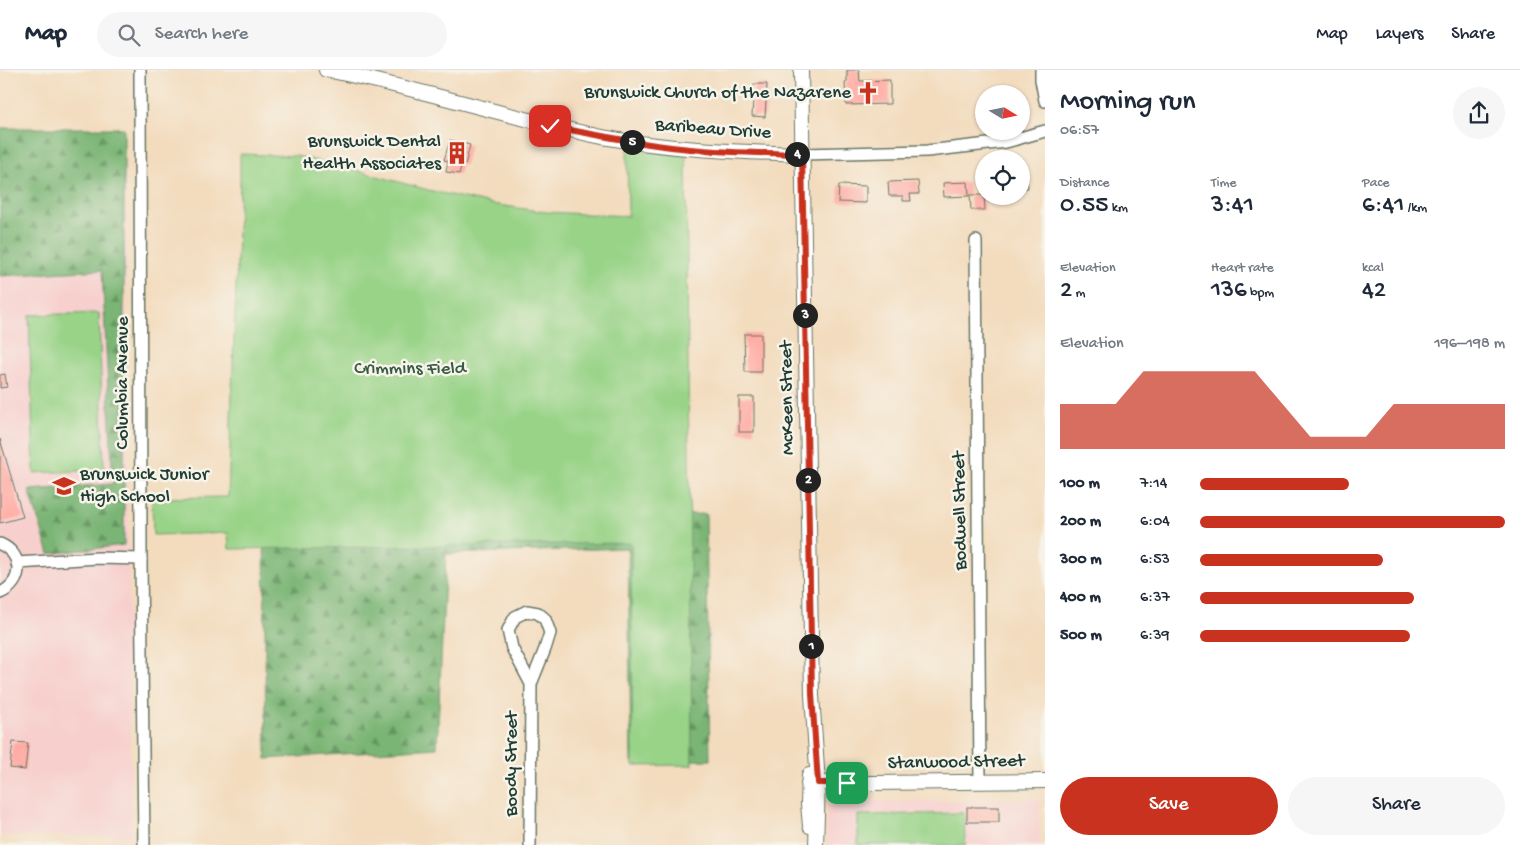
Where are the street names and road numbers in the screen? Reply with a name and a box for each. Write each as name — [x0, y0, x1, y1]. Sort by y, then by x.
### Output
street label: Baribeau Drive — [653, 114, 772, 146]
street label: Columbia Avenue — [112, 316, 135, 450]
street label: McKeen Street — [775, 339, 800, 455]
street label: Bodwell Street — [948, 449, 974, 572]
street label: Boody Street — [501, 709, 524, 818]
street label: Stanwood Street — [887, 750, 1027, 776]

